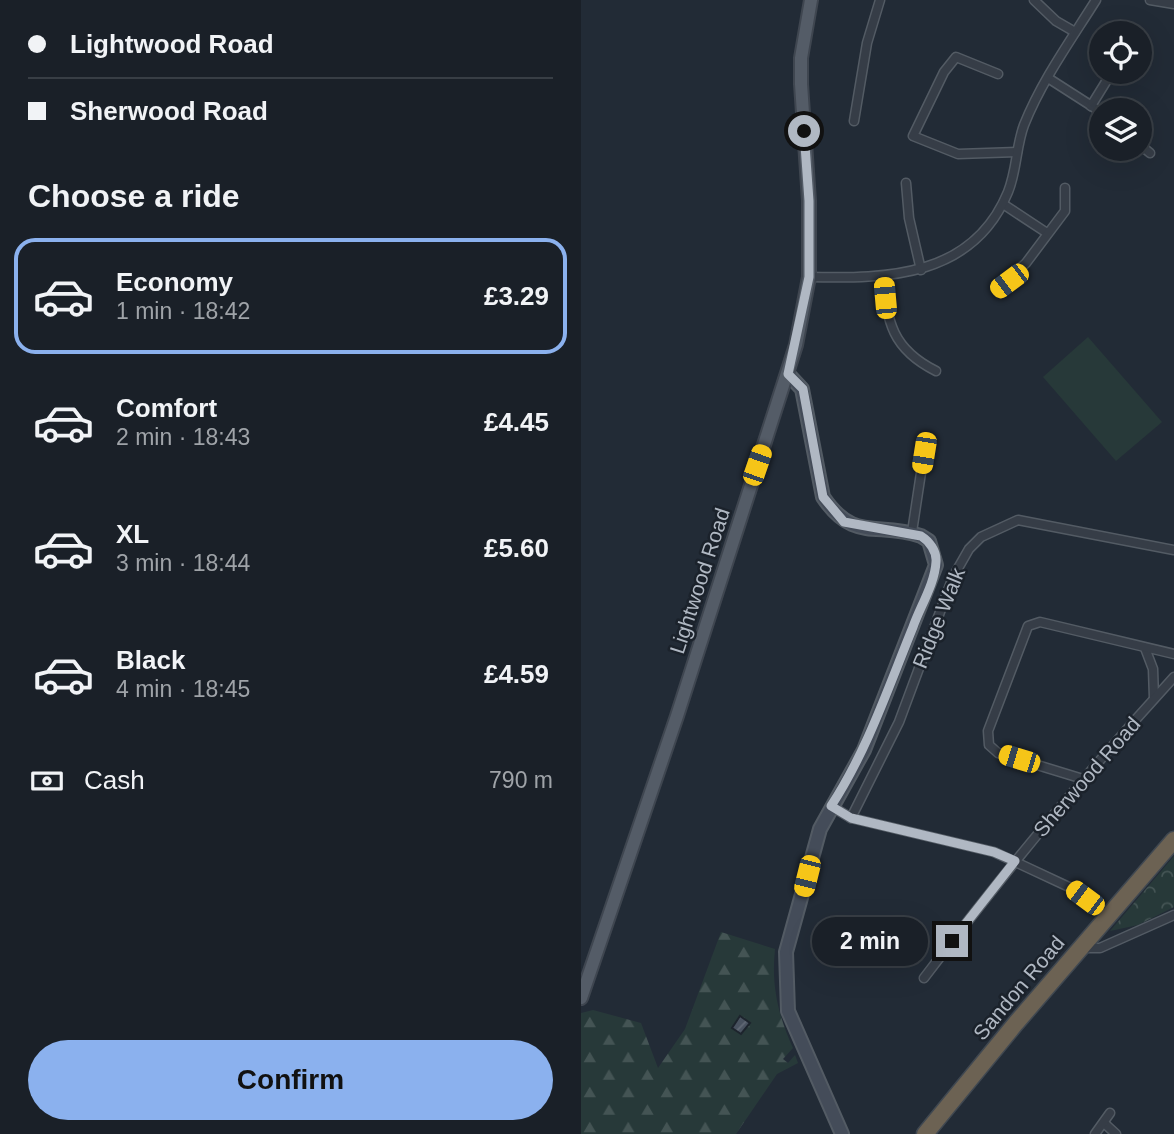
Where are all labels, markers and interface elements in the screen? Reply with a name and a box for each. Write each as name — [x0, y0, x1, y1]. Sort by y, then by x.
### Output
map controls — [1089, 21, 1152, 161]
button: locate — [1089, 21, 1152, 84]
text: Lightwood Road — [70, 29, 274, 59]
text: Sherwood Road — [70, 96, 268, 126]
button: layers — [1089, 98, 1152, 161]
route start — [788, 115, 820, 147]
text: Choose a ride — [28, 178, 240, 214]
car — [986, 260, 1033, 302]
icon: car — [32, 265, 95, 328]
text: Economy — [116, 267, 233, 297]
car — [873, 276, 898, 320]
text: £3.29 — [484, 281, 549, 311]
text: 1 min · 18:42 — [116, 298, 250, 324]
icon: car — [32, 391, 95, 454]
text: Comfort — [116, 393, 217, 423]
text: £4.45 — [484, 407, 549, 437]
text: 2 min · 18:43 — [116, 424, 250, 450]
car — [911, 431, 938, 475]
car — [741, 442, 774, 488]
street label: Lightwood Road — [665, 505, 734, 657]
icon: car — [32, 517, 95, 580]
text: XL — [116, 519, 149, 549]
text: £5.60 — [484, 533, 549, 563]
text: 3 min · 18:44 — [116, 550, 250, 576]
street label: Ridge Walk — [908, 564, 969, 672]
icon: car — [32, 643, 95, 706]
text: Black — [116, 645, 185, 675]
text: £4.59 — [484, 659, 549, 689]
text: 4 min · 18:45 — [116, 676, 250, 702]
street label: Sherwood Road — [1029, 712, 1145, 841]
car — [996, 743, 1043, 775]
icon: cash — [28, 762, 66, 800]
text: Cash — [84, 765, 145, 795]
text: 790 m — [489, 767, 553, 793]
car — [792, 853, 823, 899]
car — [1062, 877, 1109, 919]
callout: 2 min — [812, 916, 927, 965]
route end — [936, 925, 968, 957]
text: 2 min — [840, 928, 900, 954]
street label: Sandon Road — [969, 931, 1069, 1044]
button: Confirm — [28, 1040, 553, 1120]

